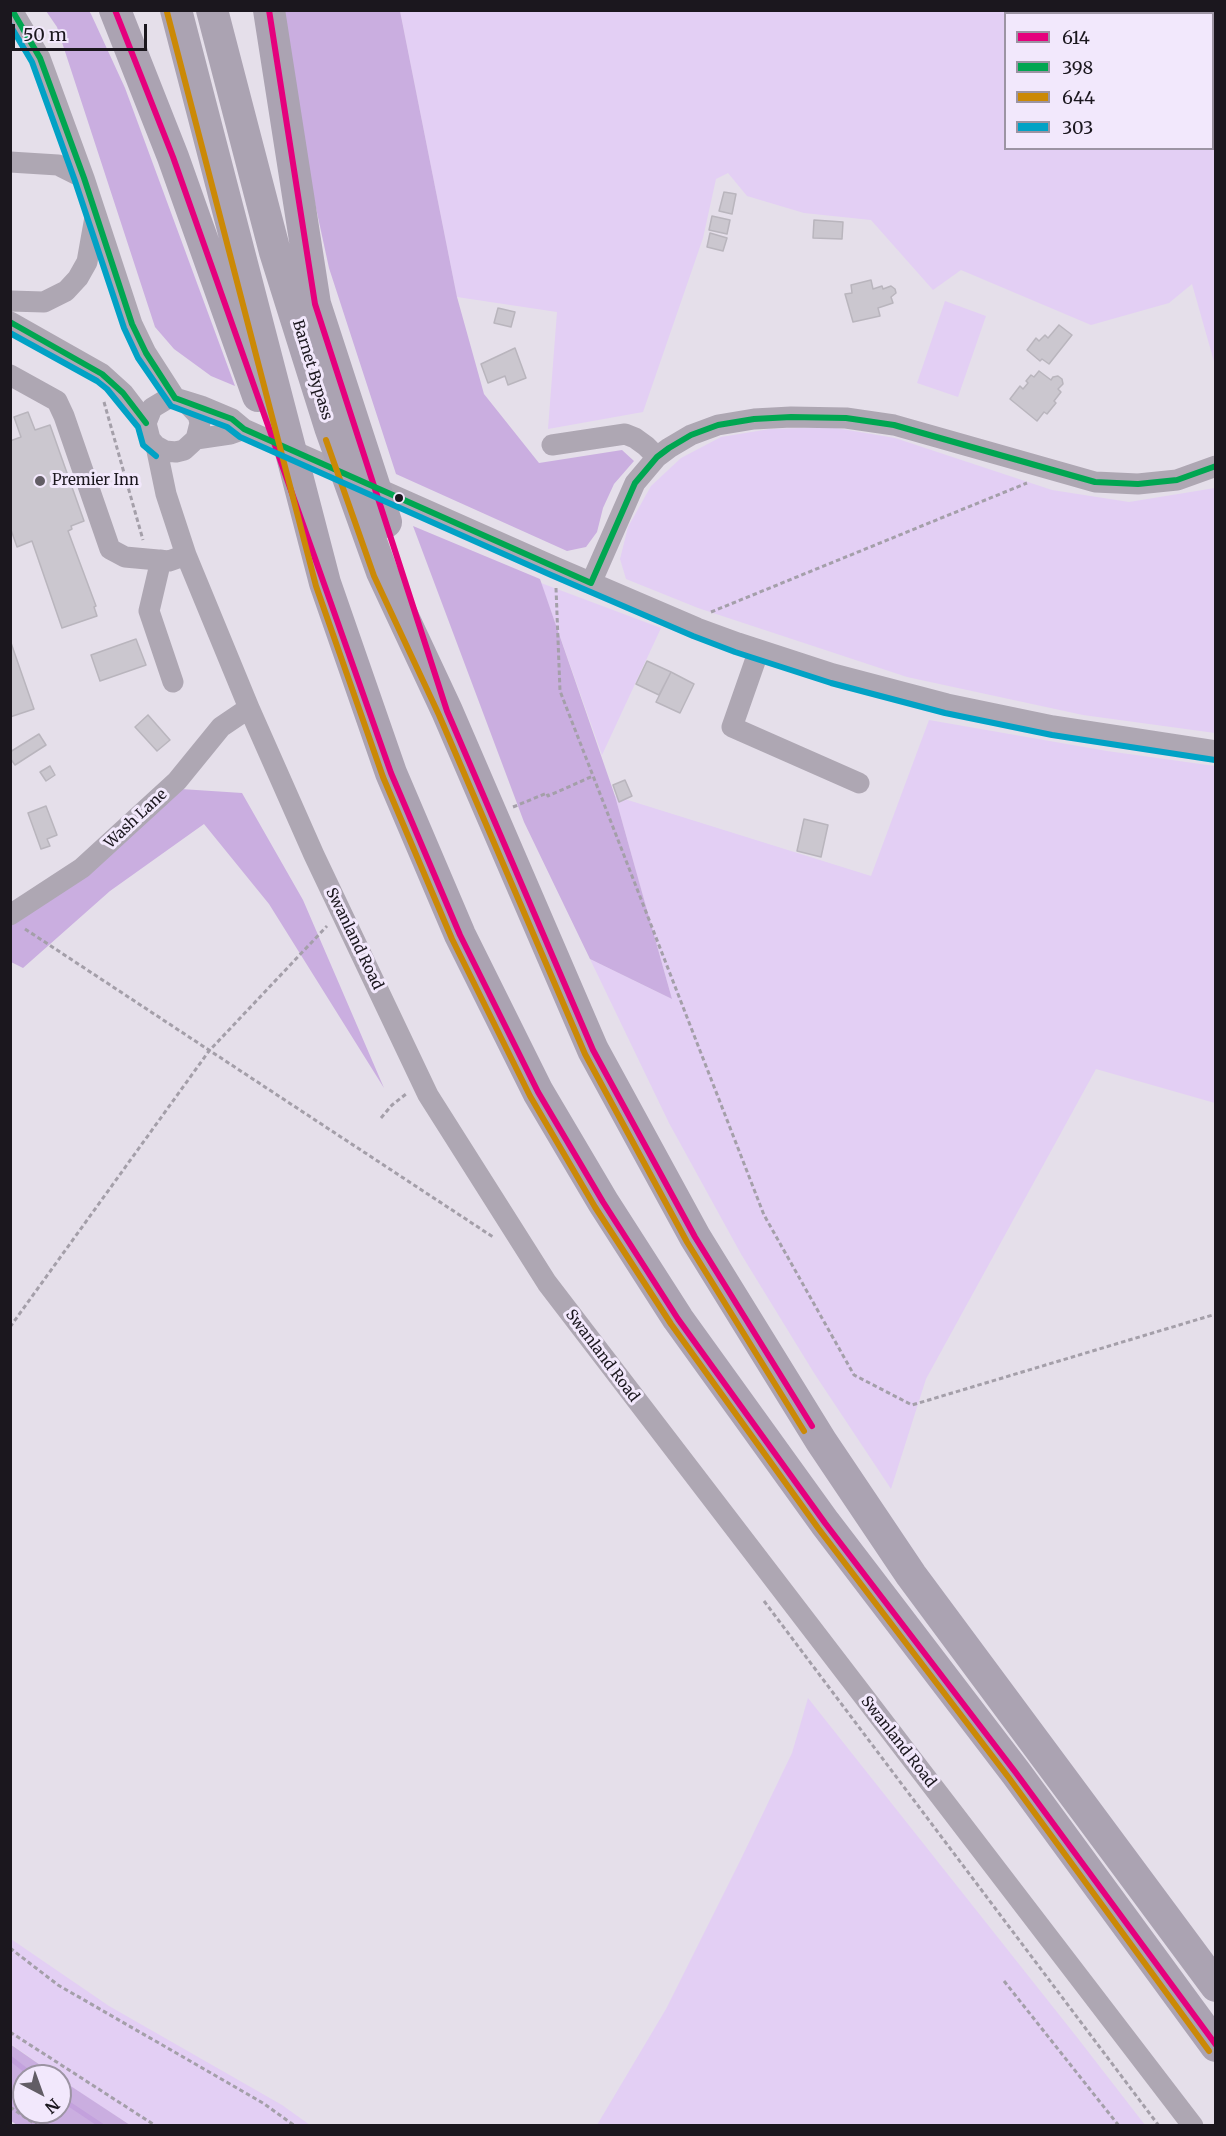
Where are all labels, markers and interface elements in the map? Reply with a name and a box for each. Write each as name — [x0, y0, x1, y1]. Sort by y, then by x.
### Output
scale bar — [15, 12, 150, 50]
legend — [1004, 12, 1214, 150]
text: 50 m — [23, 23, 67, 46]
text: 614 — [1062, 26, 1090, 49]
text: 398 — [1062, 56, 1093, 79]
text: 644 — [1062, 86, 1095, 109]
text: 303 — [1062, 116, 1093, 139]
street label: Barnet Bypass — [288, 318, 336, 422]
place label: Premier Inn — [52, 472, 139, 490]
marker: Premier Inn — [33, 474, 47, 488]
unlabelled marker — [393, 492, 405, 504]
street label: Wash Lane — [101, 786, 171, 852]
street label: Swanland Road — [322, 885, 386, 993]
street label: Swanland Road — [561, 1306, 643, 1406]
street label: Swanland Road — [857, 1693, 939, 1791]
north arrow — [12, 2064, 72, 2124]
text: N — [41, 2094, 64, 2118]

